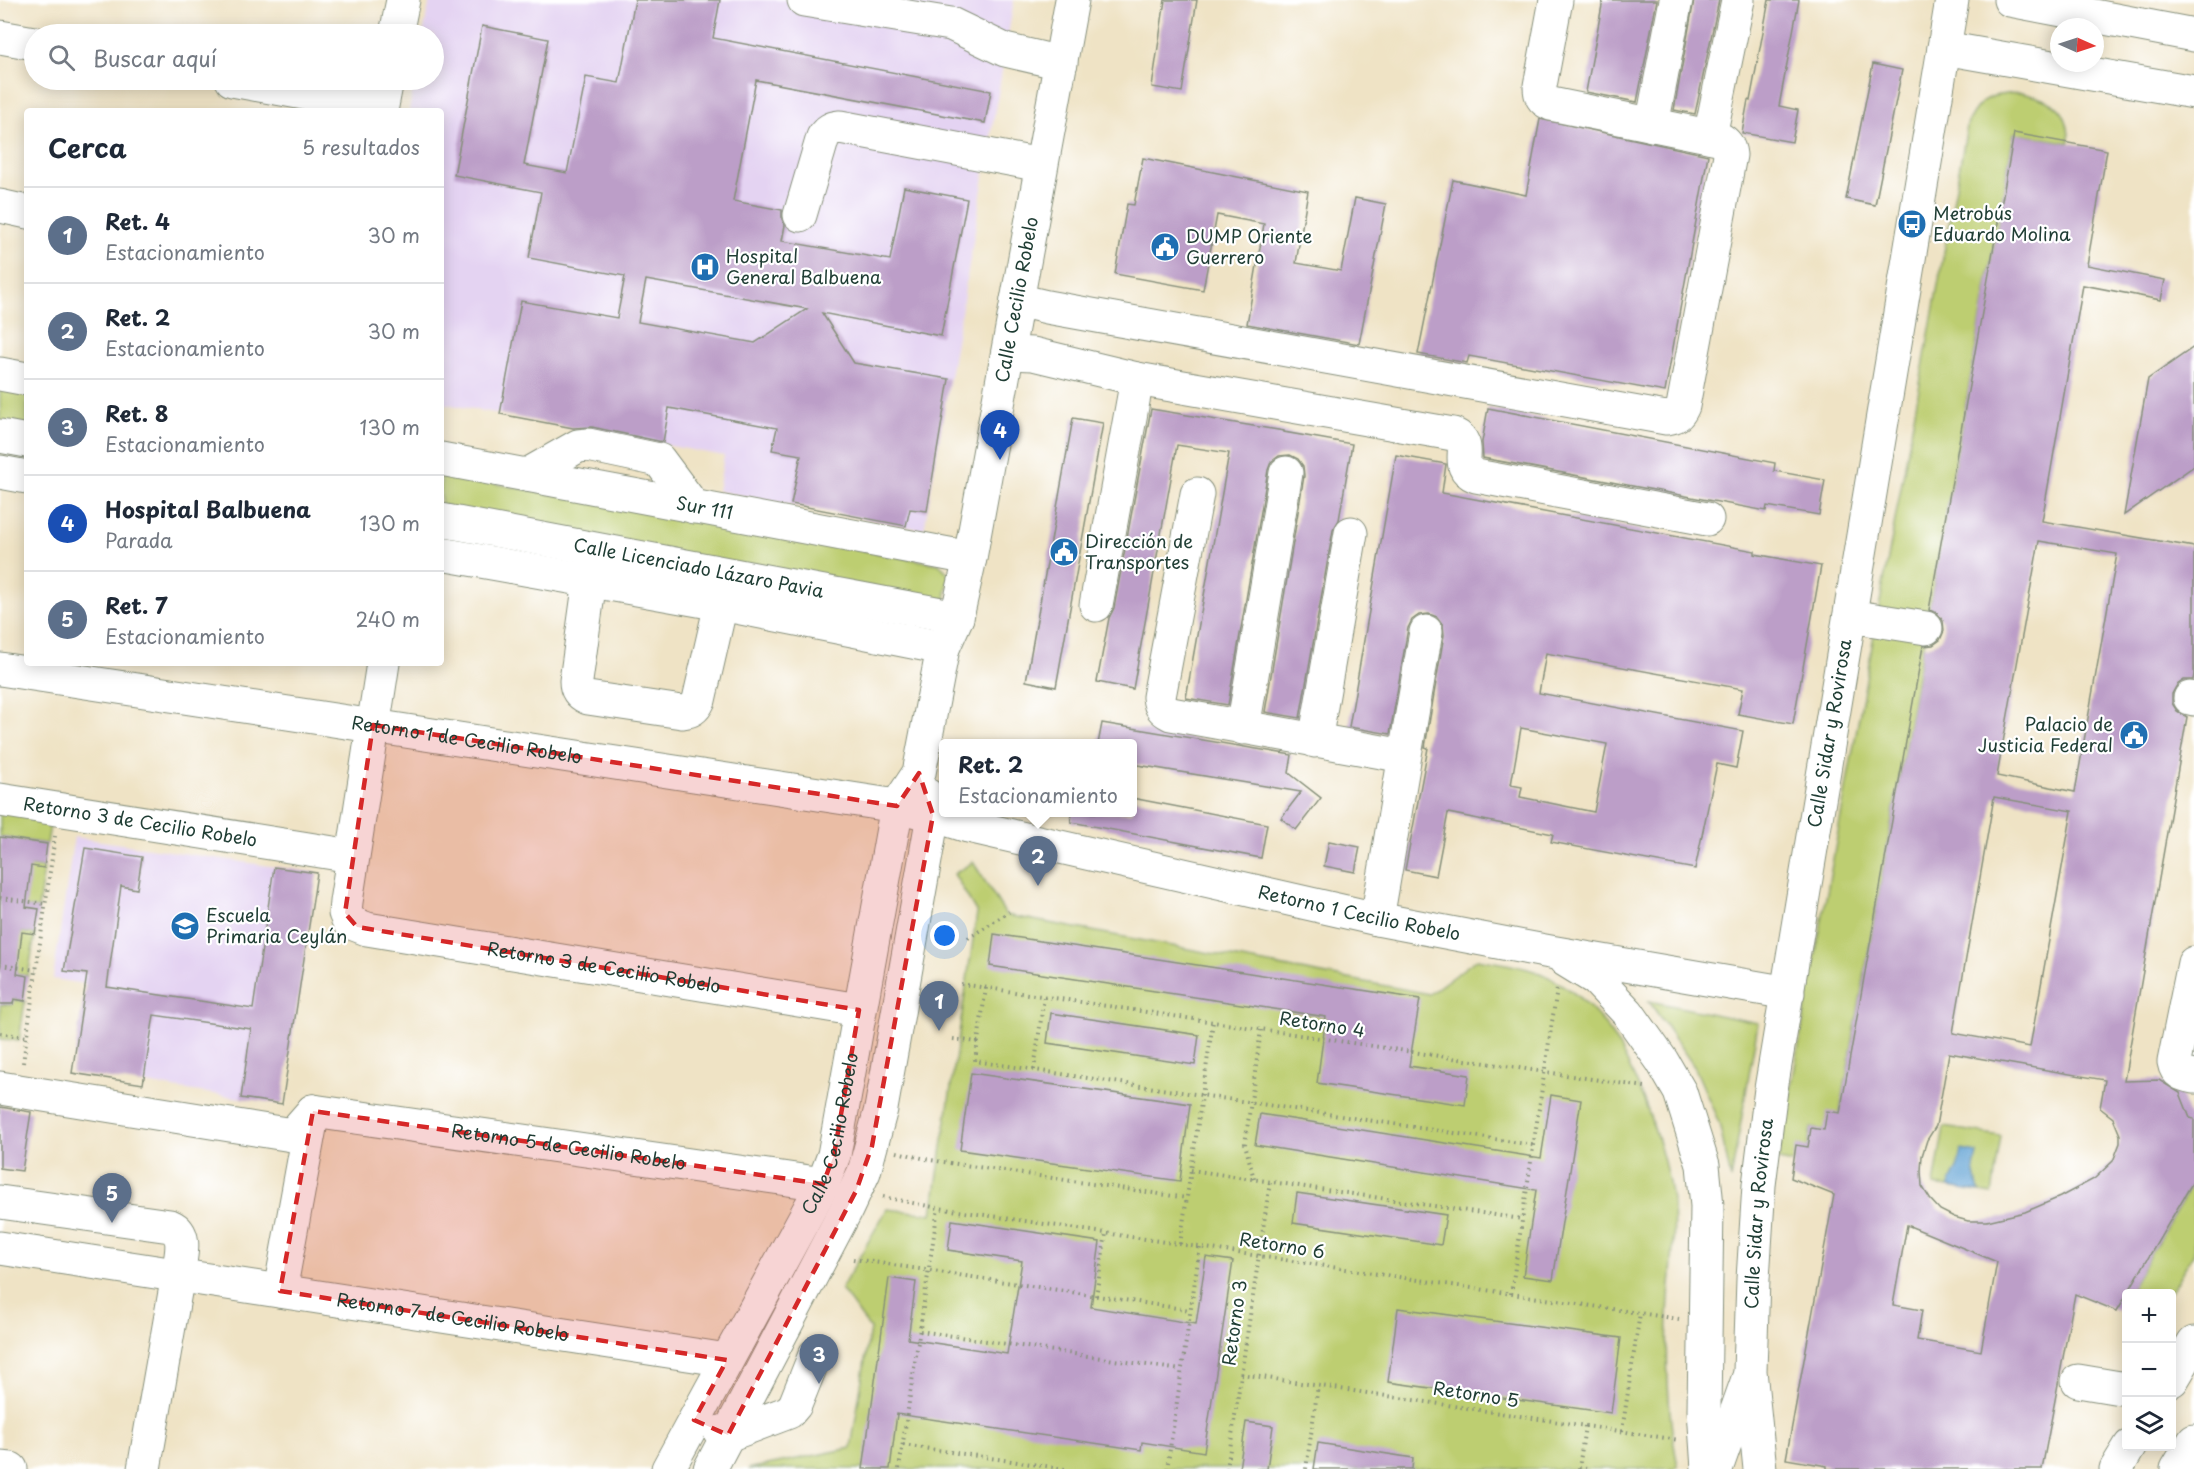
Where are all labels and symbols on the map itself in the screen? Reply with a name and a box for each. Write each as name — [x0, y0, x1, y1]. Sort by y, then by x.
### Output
north arrow — [2050, 18, 2104, 72]
place label: Metrobús Eduardo Molina — [1933, 199, 2071, 247]
bus stop icon: Metrobús Eduardo Molina — [1896, 208, 1928, 240]
street label: Calle Cecilio Robelo — [987, 214, 1044, 385]
place label: DUMP Oriente Guerrero — [1186, 222, 1313, 270]
public building icon: DUMP Oriente Guerrero — [1149, 231, 1181, 263]
place label: Hospital General Balbuena — [726, 242, 882, 290]
hospital icon: Hospital General Balbuena — [689, 251, 721, 283]
pin: 4 — [980, 410, 1020, 460]
street label: Sur 111 — [674, 488, 735, 525]
place label: Dirección de Transportes — [1085, 527, 1193, 575]
street label: Calle Licenciado Lázaro Pavia — [571, 530, 827, 604]
public building icon: Dirección de Transportes — [1048, 536, 1080, 568]
street label: Calle Sidar y Rovirosa — [1800, 636, 1858, 830]
street label: Retorno 1 de Cecilio Robelo — [350, 708, 584, 770]
place label: Palacio de Justicia Federal — [1978, 710, 2113, 758]
public building icon: Palacio de Justicia Federal — [2118, 719, 2150, 751]
street label: Retorno 3 de Cecilio Robelo — [22, 789, 259, 853]
pin: 2 — [1018, 836, 1058, 886]
street label: Retorno 1 Cecilio Robelo — [1256, 877, 1463, 947]
place label: Escuela Primaria Ceylán — [206, 901, 347, 949]
school or university icon: Escuela Primaria Ceylán — [169, 910, 201, 942]
your location — [930, 921, 959, 950]
street label: Retorno 3 de Cecilio Robelo — [485, 934, 723, 999]
pin: 1 — [920, 982, 958, 1031]
street label: Retorno 4 — [1277, 1003, 1367, 1044]
street label: Calle Cecilio Robelo — [794, 1050, 864, 1219]
street label: Retorno 5 de Cecilio Robelo — [450, 1116, 688, 1176]
street label: Calle Sidar y Rovirosa — [1737, 1116, 1779, 1309]
pin: 5 — [92, 1174, 132, 1223]
street label: Retorno 6 — [1238, 1224, 1327, 1265]
street label: Retorno 3 — [1214, 1278, 1253, 1367]
street label: Retorno 7 de Cecilio Robelo — [335, 1285, 571, 1347]
pin: 3 — [800, 1334, 838, 1384]
street label: Retorno 5 — [1431, 1373, 1521, 1414]

